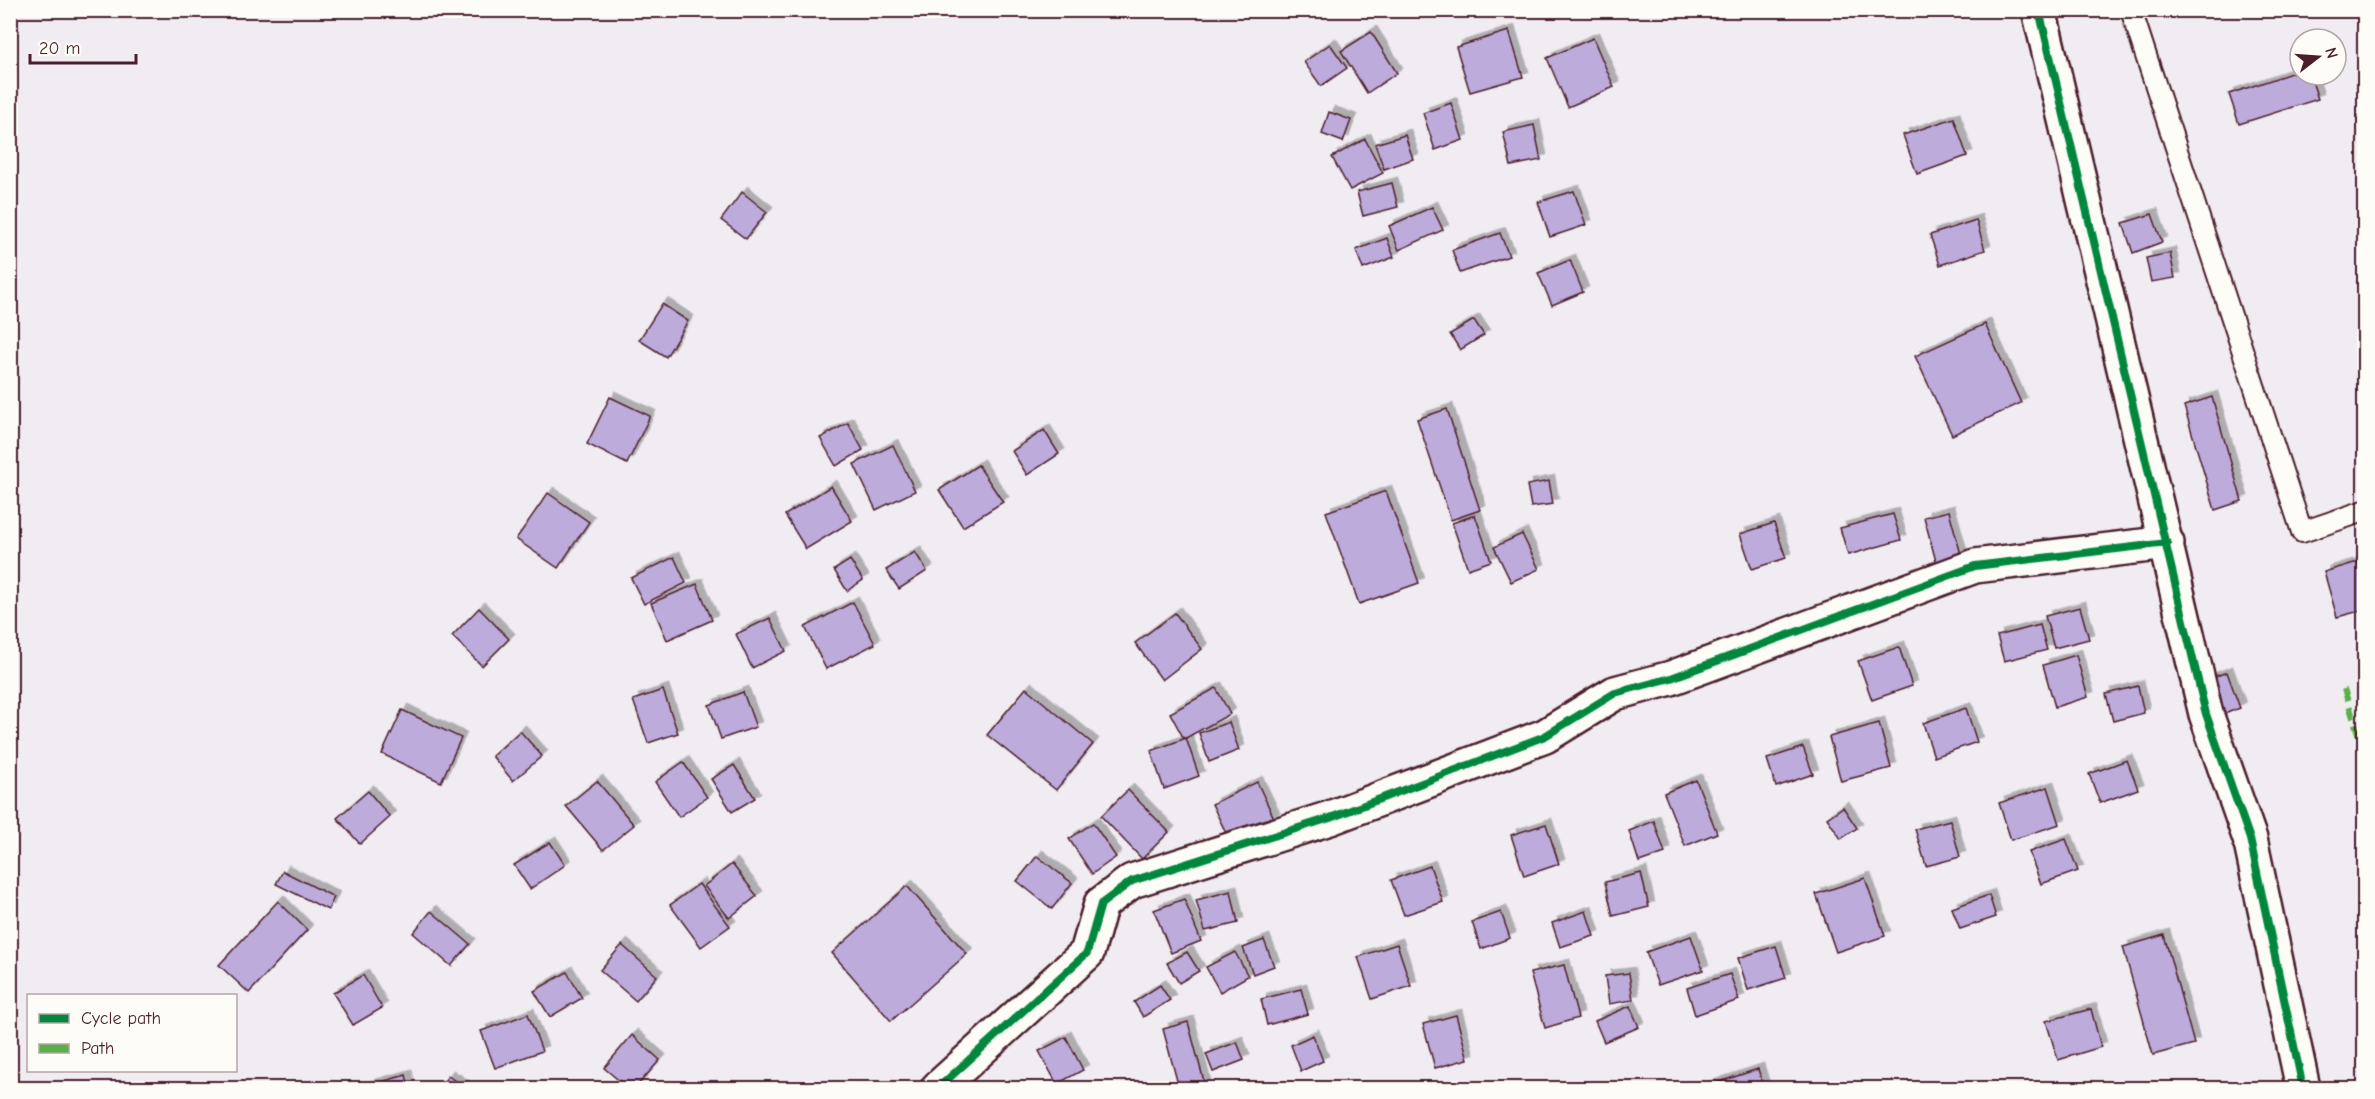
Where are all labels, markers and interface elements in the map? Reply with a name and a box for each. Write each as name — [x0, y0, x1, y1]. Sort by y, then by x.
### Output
scale bar — [30, 27, 136, 65]
north arrow — [2288, 27, 2348, 87]
text: 20 m — [39, 38, 80, 59]
text: N — [2321, 45, 2342, 61]
legend — [27, 994, 237, 1072]
text: Cycle path — [81, 1008, 161, 1029]
text: Path — [81, 1038, 114, 1059]

